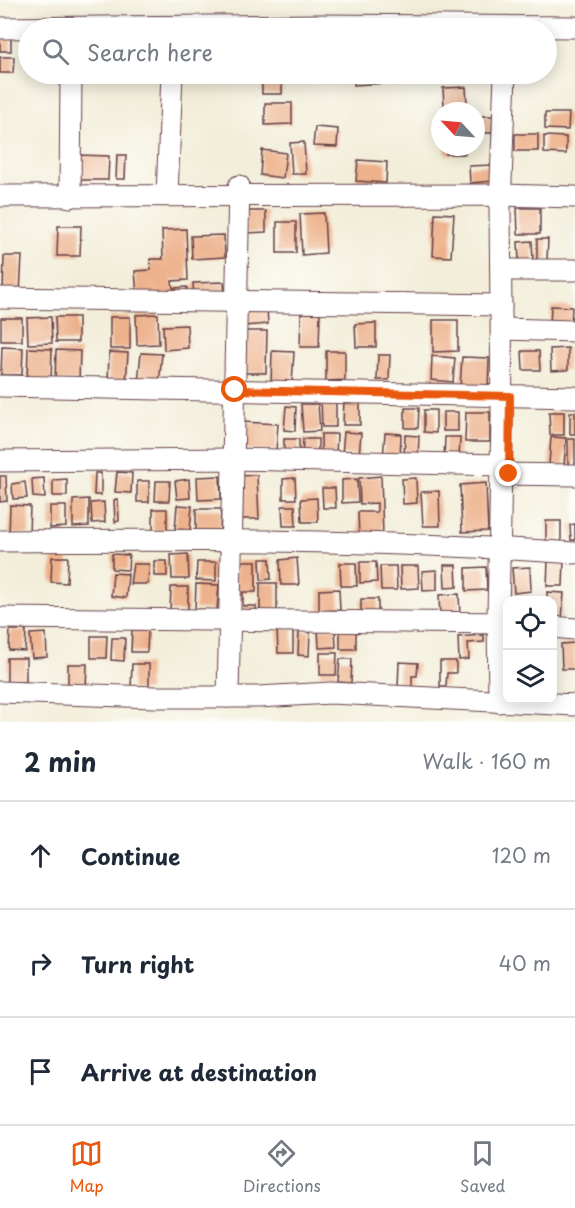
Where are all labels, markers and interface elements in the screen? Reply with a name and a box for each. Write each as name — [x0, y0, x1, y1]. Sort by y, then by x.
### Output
search box — [18, 18, 557, 84]
icon: search — [39, 35, 72, 68]
text: Search here — [87, 35, 213, 68]
north arrow — [431, 102, 485, 156]
route start — [221, 376, 247, 402]
route end — [495, 460, 521, 486]
map controls — [503, 596, 557, 704]
button: locate — [503, 596, 557, 650]
button: layers — [503, 650, 557, 704]
text: 2 min — [24, 742, 97, 781]
text: Walk · 160 m — [423, 746, 551, 776]
icon: ahead — [24, 839, 57, 872]
text: Continue — [81, 839, 180, 872]
text: 120 m — [492, 840, 551, 870]
icon: right — [24, 947, 57, 980]
text: Turn right — [81, 947, 194, 980]
text: 40 m — [499, 948, 551, 978]
icon: arrive — [24, 1055, 57, 1088]
text: Arrive at destination — [81, 1055, 317, 1088]
tab: Map — [70, 1137, 104, 1197]
tab: Directions — [243, 1137, 321, 1197]
tab: Saved — [460, 1137, 505, 1197]

